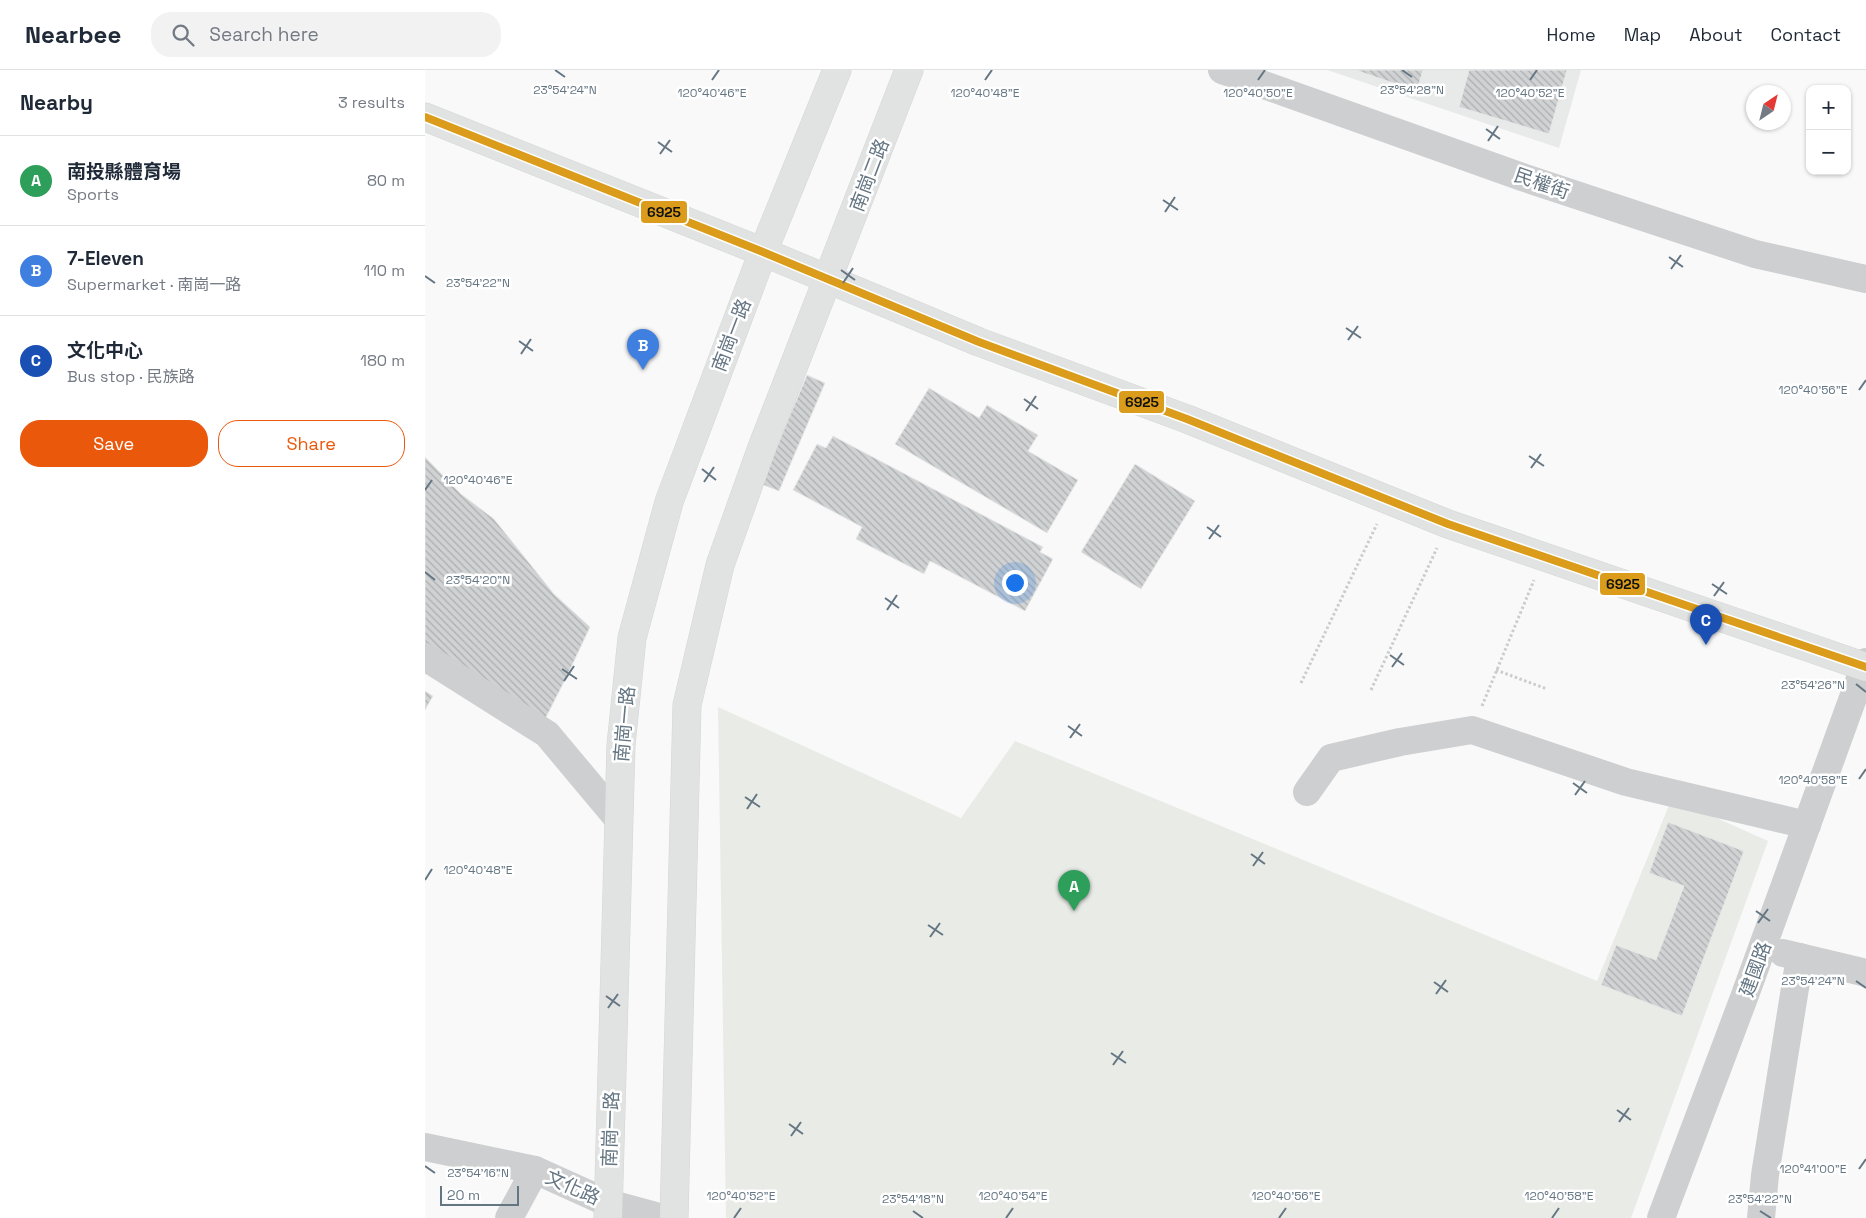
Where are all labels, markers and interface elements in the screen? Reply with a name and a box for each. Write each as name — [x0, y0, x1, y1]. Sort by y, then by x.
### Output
search box — [151, 12, 501, 57]
text: Nearbee — [25, 19, 121, 50]
icon: search — [169, 21, 197, 49]
text: Search here — [209, 22, 319, 47]
text: Home — [1547, 23, 1596, 46]
text: Map — [1624, 23, 1661, 46]
text: About — [1689, 23, 1743, 46]
text: Contact — [1771, 23, 1841, 46]
text: 23°54'24"N — [533, 82, 597, 98]
text: 23°54'28"N — [1380, 82, 1444, 98]
text: 120°40'46"E — [678, 85, 747, 101]
text: 120°40'48"E — [950, 85, 1020, 101]
text: 120°40'50"E — [1223, 85, 1293, 101]
text: 120°40'52"E — [1496, 85, 1565, 101]
north arrow — [1746, 85, 1791, 130]
map controls — [1806, 85, 1851, 175]
button: + — [1806, 85, 1851, 130]
text: Nearby — [20, 89, 93, 116]
text: 3 results — [338, 92, 405, 113]
button: − — [1806, 130, 1851, 175]
street label: 南崗二路 — [844, 135, 895, 215]
text: 南投縣體育場 — [67, 159, 181, 184]
street label: 民權街 — [1511, 162, 1573, 205]
text: A — [31, 170, 41, 191]
text: 80 m — [367, 170, 405, 191]
text: Sports — [67, 184, 119, 205]
line badge: 6925 — [640, 200, 688, 224]
text: 6925 — [647, 203, 681, 221]
text: 7-Eleven — [67, 246, 144, 271]
text: B — [31, 260, 41, 281]
text: 110 m — [363, 260, 405, 281]
text: Supermarket · 南崗一路 — [67, 274, 241, 295]
text: 23°54'22"N — [446, 275, 510, 291]
street label: 南崗一路 — [706, 295, 757, 375]
pin: B — [627, 329, 659, 370]
text: 文化中心 — [67, 338, 143, 363]
text: C — [31, 350, 41, 371]
text: 180 m — [360, 350, 405, 371]
text: Bus stop · 民族路 — [67, 366, 195, 387]
text: 120°40'56"E — [1778, 382, 1848, 398]
line badge: 6925 — [1118, 390, 1165, 414]
text: 6925 — [1125, 393, 1159, 411]
button: Save — [20, 420, 208, 467]
button: Share — [218, 420, 405, 467]
text: 120°40'46"E — [444, 472, 513, 488]
your location — [1002, 570, 1028, 596]
text: 23°54'20"N — [446, 572, 510, 588]
line badge: 6925 — [1599, 572, 1646, 596]
text: 6925 — [1606, 575, 1640, 593]
pin: C — [1690, 604, 1722, 645]
text: 23°54'26"N — [1781, 677, 1845, 693]
street label: 南崗一路 — [609, 685, 640, 763]
text: 120°40'58"E — [1778, 772, 1848, 788]
text: 120°40'48"E — [443, 862, 513, 878]
pin: A — [1058, 870, 1090, 911]
street label: 建國路 — [1734, 938, 1777, 1000]
text: 23°54'24"N — [1781, 973, 1845, 989]
street label: 南崗一路 — [597, 1091, 624, 1167]
text: 120°41'00"E — [1780, 1161, 1847, 1177]
street label: 文化路 — [542, 1164, 604, 1210]
text: 23°54'16"N — [447, 1165, 509, 1181]
scale bar — [440, 1183, 519, 1206]
text: 20 m — [447, 1186, 480, 1204]
text: 120°40'52"E — [707, 1188, 776, 1204]
text: 120°40'54"E — [979, 1188, 1048, 1204]
text: 120°40'56"E — [1251, 1188, 1321, 1204]
text: 120°40'58"E — [1524, 1188, 1594, 1204]
text: 23°54'18"N — [882, 1191, 944, 1207]
text: 23°54'22"N — [1728, 1191, 1792, 1207]

